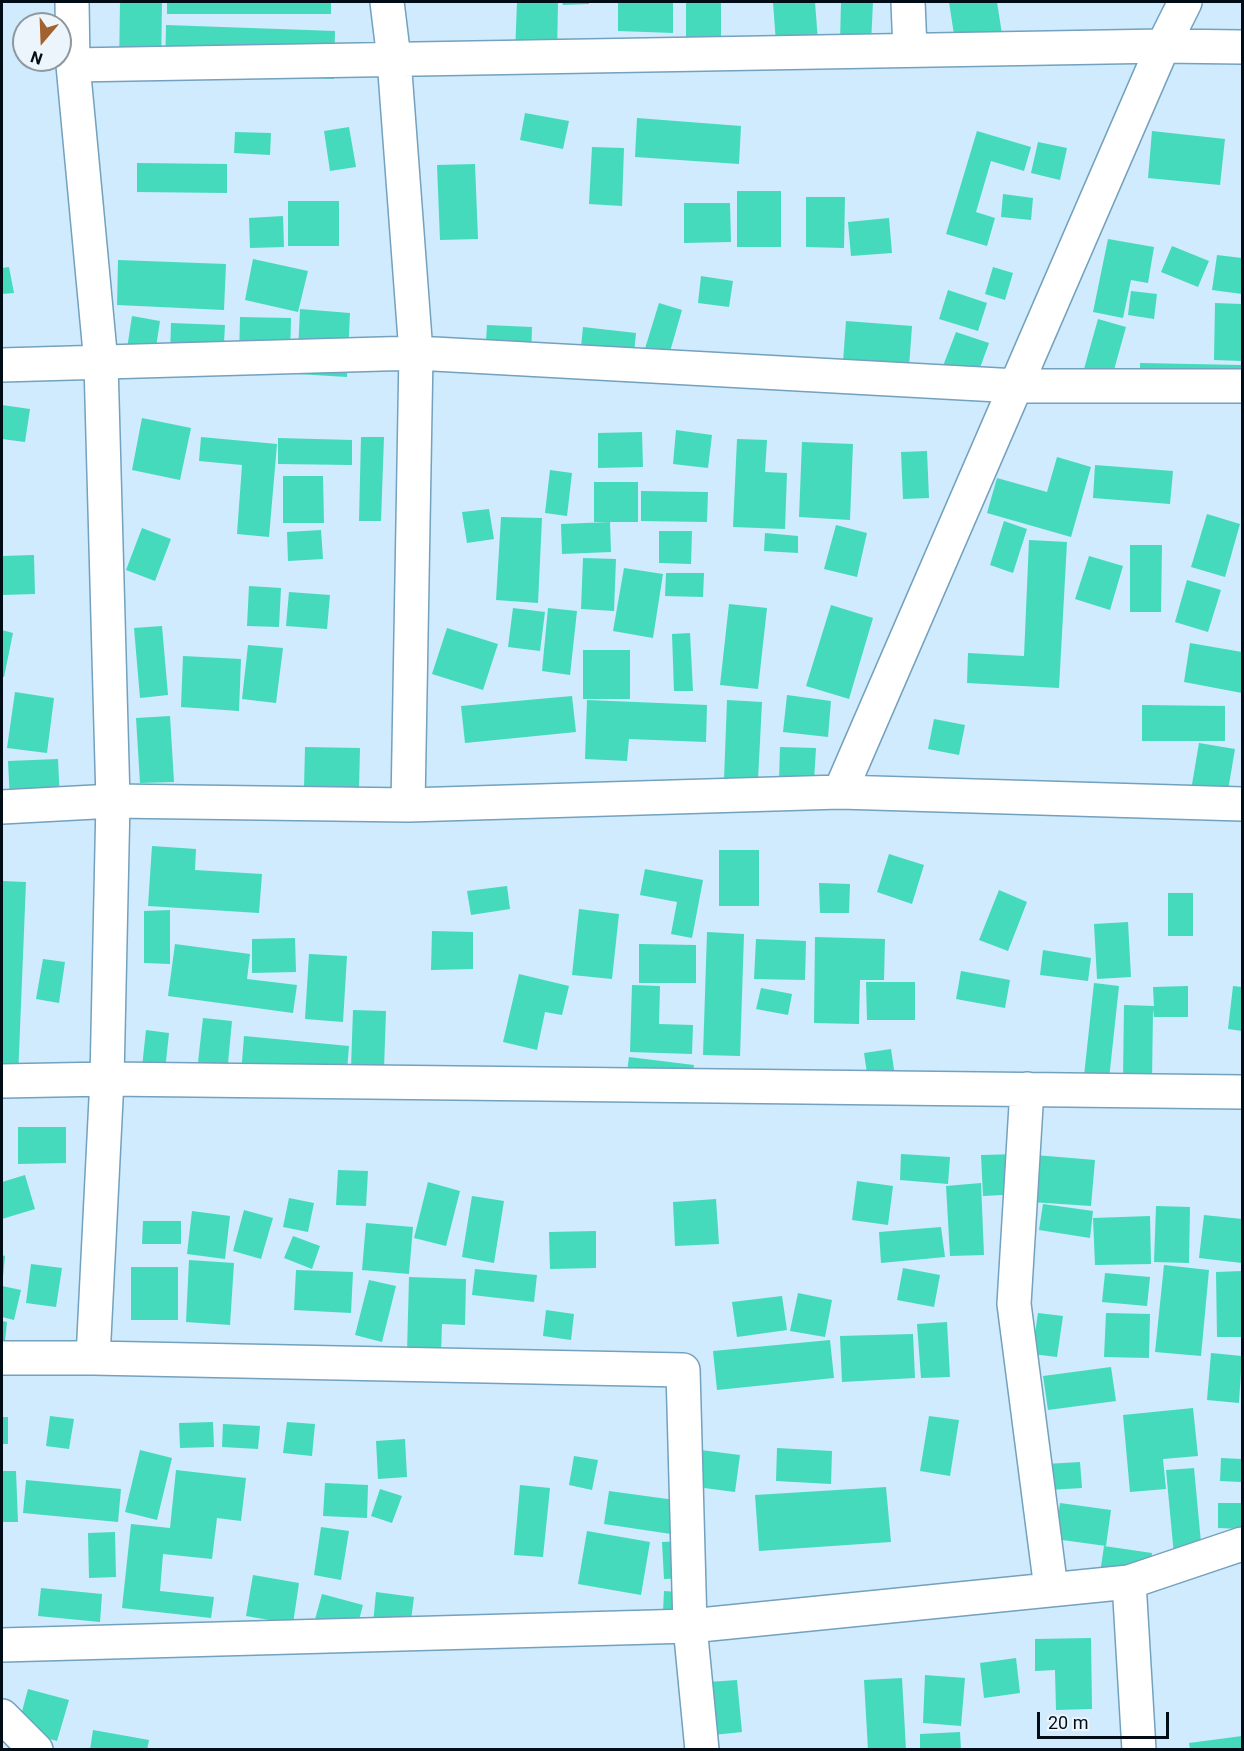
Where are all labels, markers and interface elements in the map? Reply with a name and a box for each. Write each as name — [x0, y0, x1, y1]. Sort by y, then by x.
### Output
north arrow — [12, 12, 72, 72]
text: N — [28, 47, 45, 68]
scale bar — [1040, 1700, 1172, 1738]
text: 20 m — [1048, 1712, 1088, 1733]

